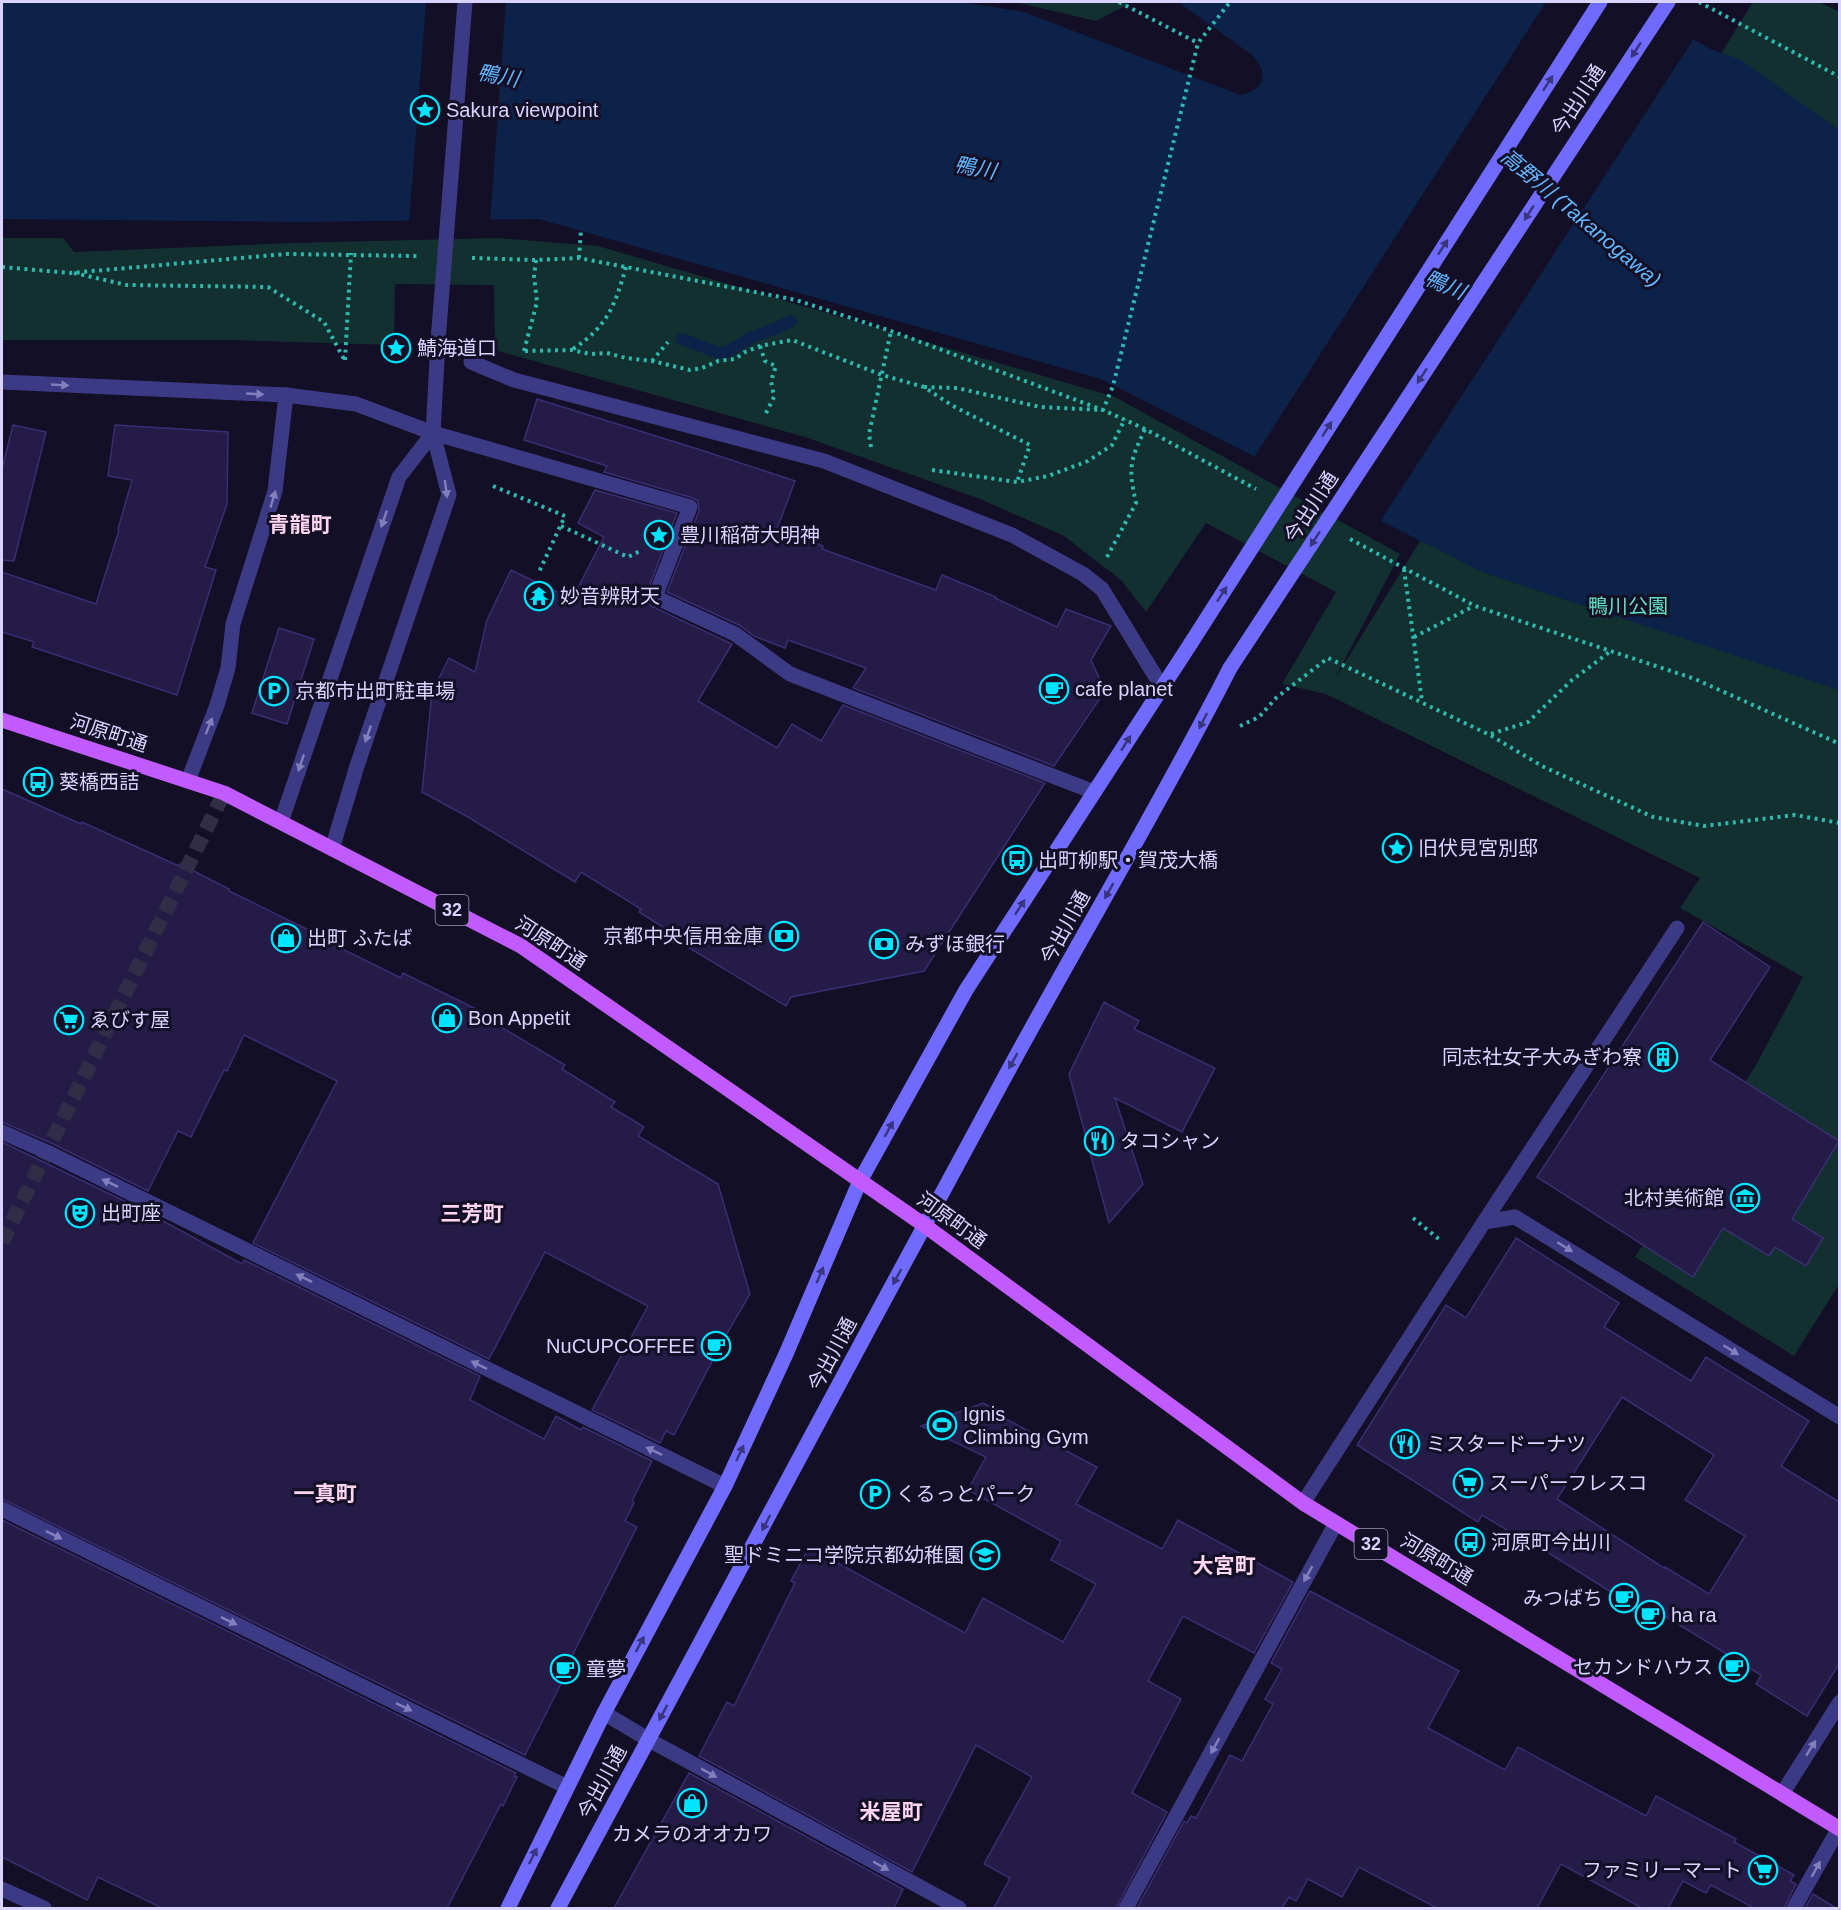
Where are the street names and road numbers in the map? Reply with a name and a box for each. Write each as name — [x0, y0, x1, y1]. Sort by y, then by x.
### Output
street label: 今出川通 — [1547, 60, 1609, 140]
street label: 今出川通 — [1280, 467, 1342, 547]
street label: 河原町通 — [68, 710, 150, 756]
street label: 今出川通 — [1036, 887, 1094, 967]
road number: 32 — [436, 895, 468, 925]
street label: 河原町通 — [511, 912, 591, 974]
street label: 河原町通 — [913, 1188, 991, 1252]
street label: 今出川通 — [804, 1314, 860, 1394]
road number: 32 — [1354, 1529, 1388, 1559]
street label: 河原町通 — [1397, 1529, 1477, 1589]
street label: 今出川通 — [574, 1742, 630, 1822]

